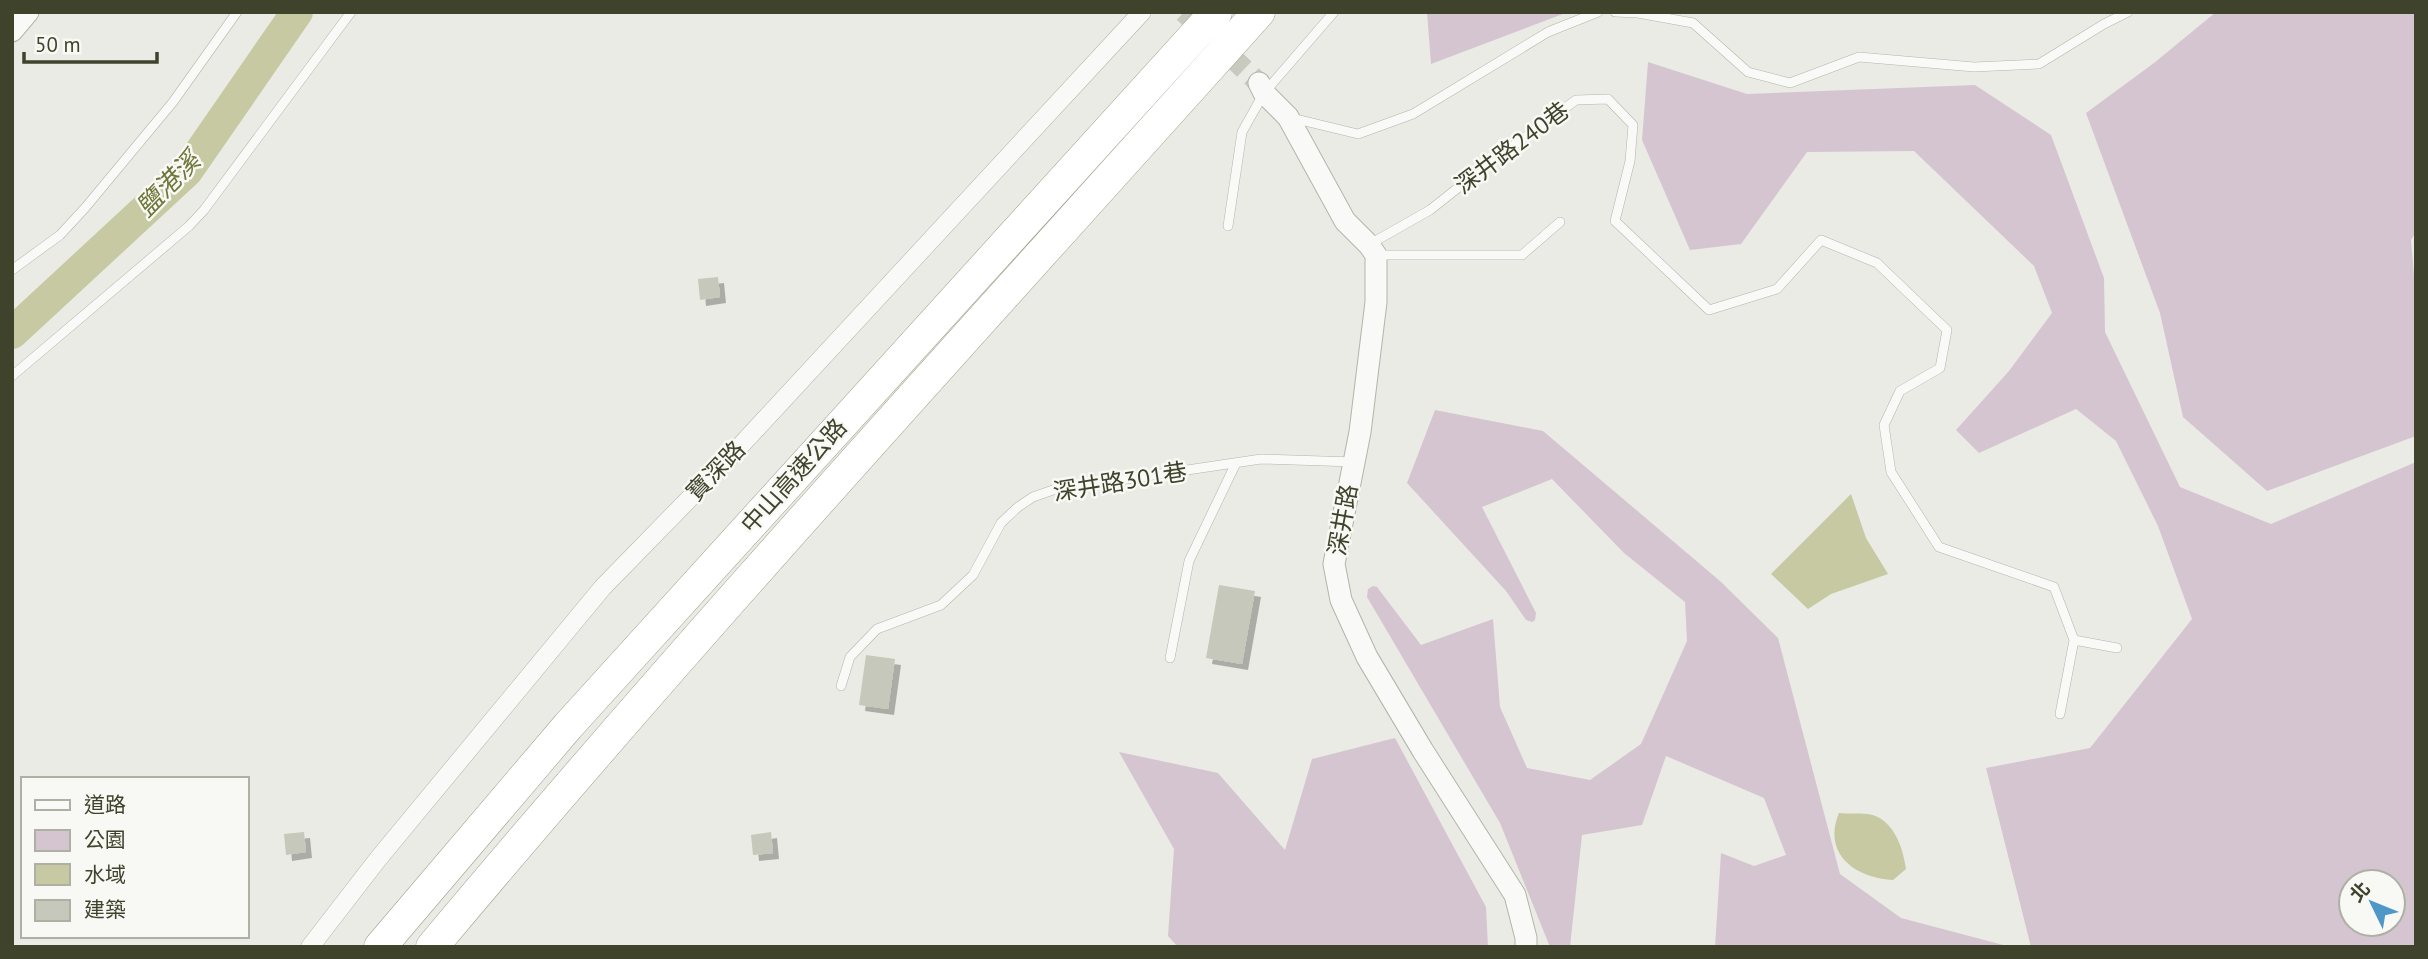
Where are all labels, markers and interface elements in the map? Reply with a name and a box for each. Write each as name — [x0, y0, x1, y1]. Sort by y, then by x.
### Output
scale bar — [24, 21, 158, 65]
text: 50 m — [35, 31, 81, 58]
street label: 深井路240巷 — [1448, 95, 1575, 201]
water label: 鹽港溪 — [129, 141, 209, 223]
street label: 中山高速公路 — [734, 412, 853, 540]
street label: 寶深路 — [679, 434, 752, 507]
street label: 深井路301巷 — [1051, 456, 1189, 507]
street label: 深井路 — [1321, 482, 1364, 558]
legend — [21, 777, 248, 938]
text: 道路 — [84, 791, 126, 818]
text: 公園 — [84, 826, 126, 853]
text: 水域 — [84, 861, 126, 888]
north arrow — [2337, 868, 2407, 938]
text: 北 — [2344, 876, 2375, 907]
text: 建築 — [84, 896, 126, 923]

